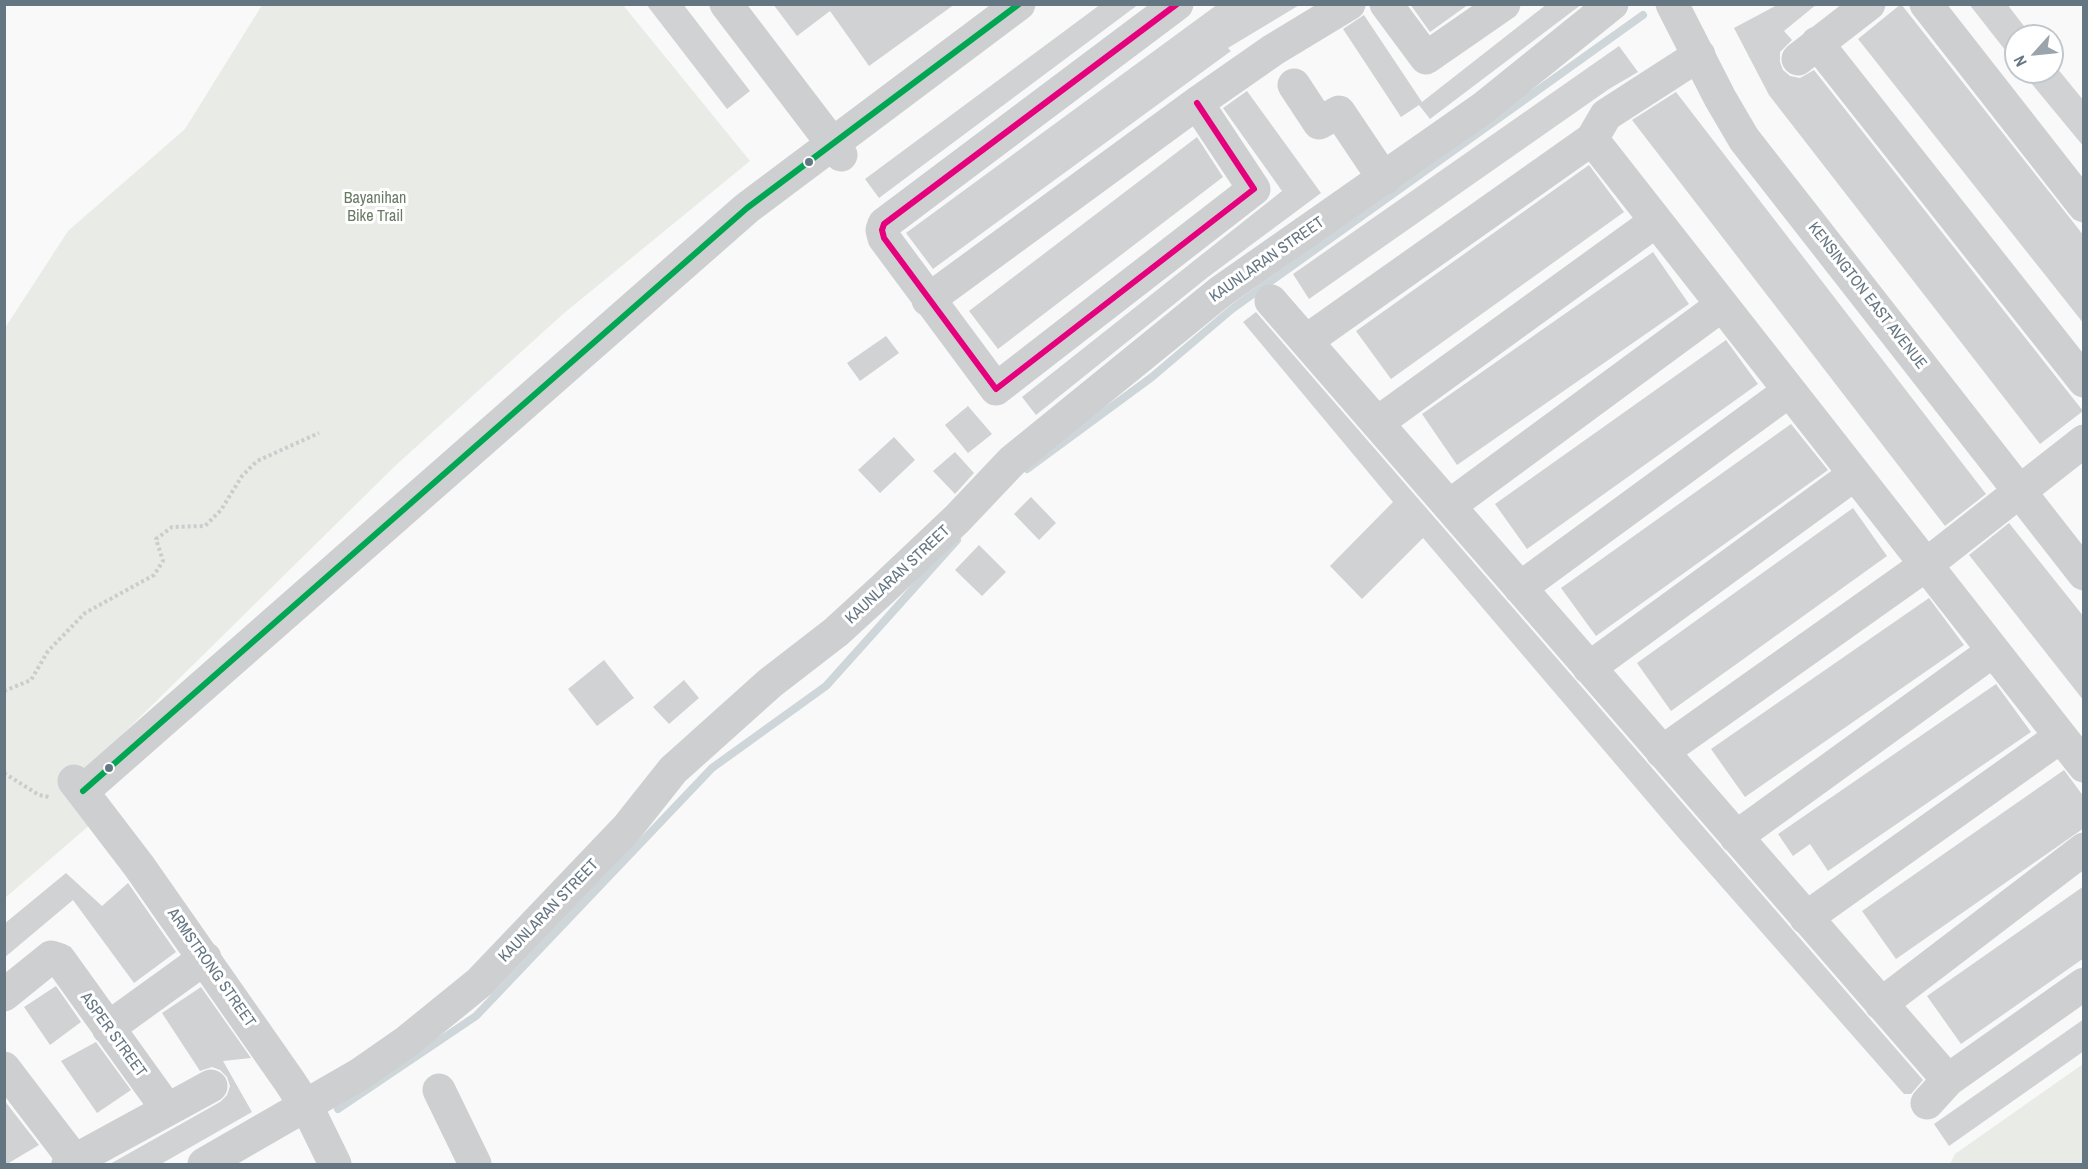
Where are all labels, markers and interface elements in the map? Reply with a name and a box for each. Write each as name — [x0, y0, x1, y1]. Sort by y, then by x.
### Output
north arrow — [2004, 24, 2064, 84]
text: N — [2008, 52, 2032, 70]
unlabelled marker — [803, 156, 815, 168]
park label: Bayanihan Bike Trail — [344, 189, 406, 227]
street label: KAUNLARAN STREET — [1206, 213, 1328, 307]
street label: KENSINGTON EAST AVENUE — [1804, 219, 1930, 373]
street label: KAUNLARAN STREET — [842, 522, 954, 628]
unlabelled marker — [103, 762, 115, 774]
street label: KAUNLARAN STREET — [495, 856, 603, 966]
street label: ARMSTRONG STREET — [163, 905, 259, 1031]
street label: ASPER STREET — [76, 989, 150, 1081]

